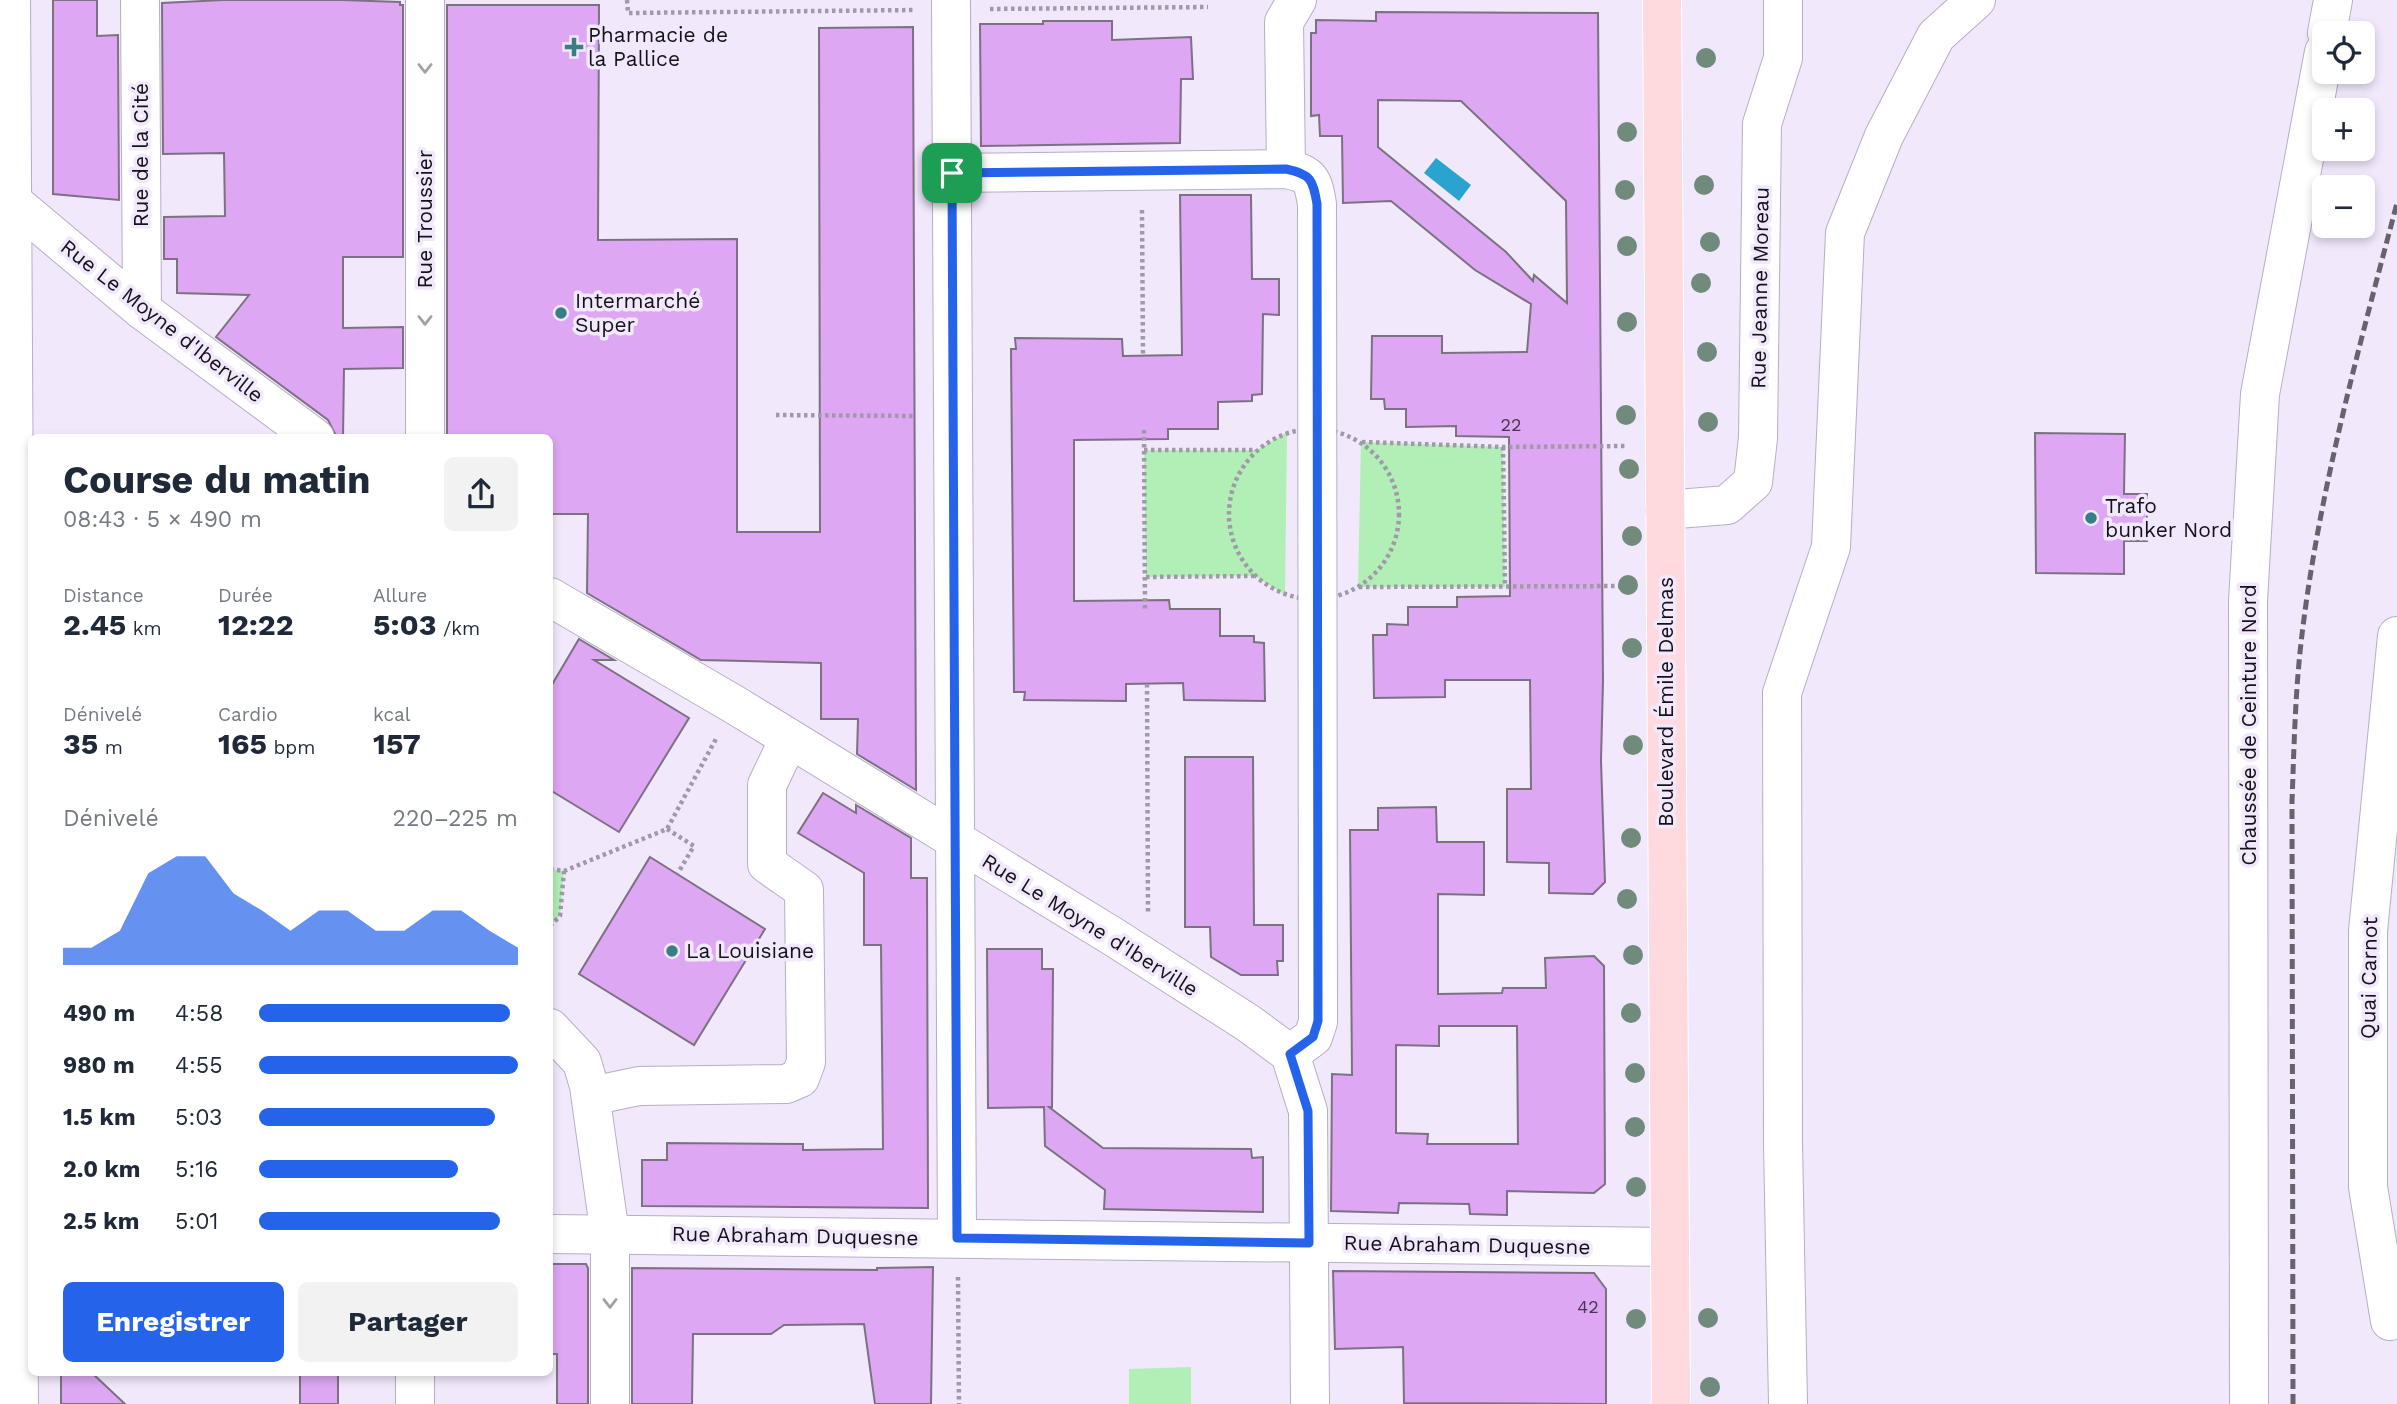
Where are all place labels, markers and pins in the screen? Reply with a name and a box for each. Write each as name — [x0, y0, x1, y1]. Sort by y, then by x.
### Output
place label: Pharmacie de la Pallice — [588, 22, 728, 71]
marker: Pharmacie de la Pallice — [566, 39, 582, 55]
pin — [922, 143, 982, 203]
place label: Intermarché Super — [575, 288, 700, 337]
marker: Intermarché Super — [553, 305, 569, 321]
place label: Trafo bunker Nord — [2105, 493, 2232, 542]
marker: Trafo bunker Nord — [2083, 510, 2099, 526]
place label: La Louisiane — [686, 938, 814, 963]
marker: La Louisiane — [664, 943, 680, 959]

